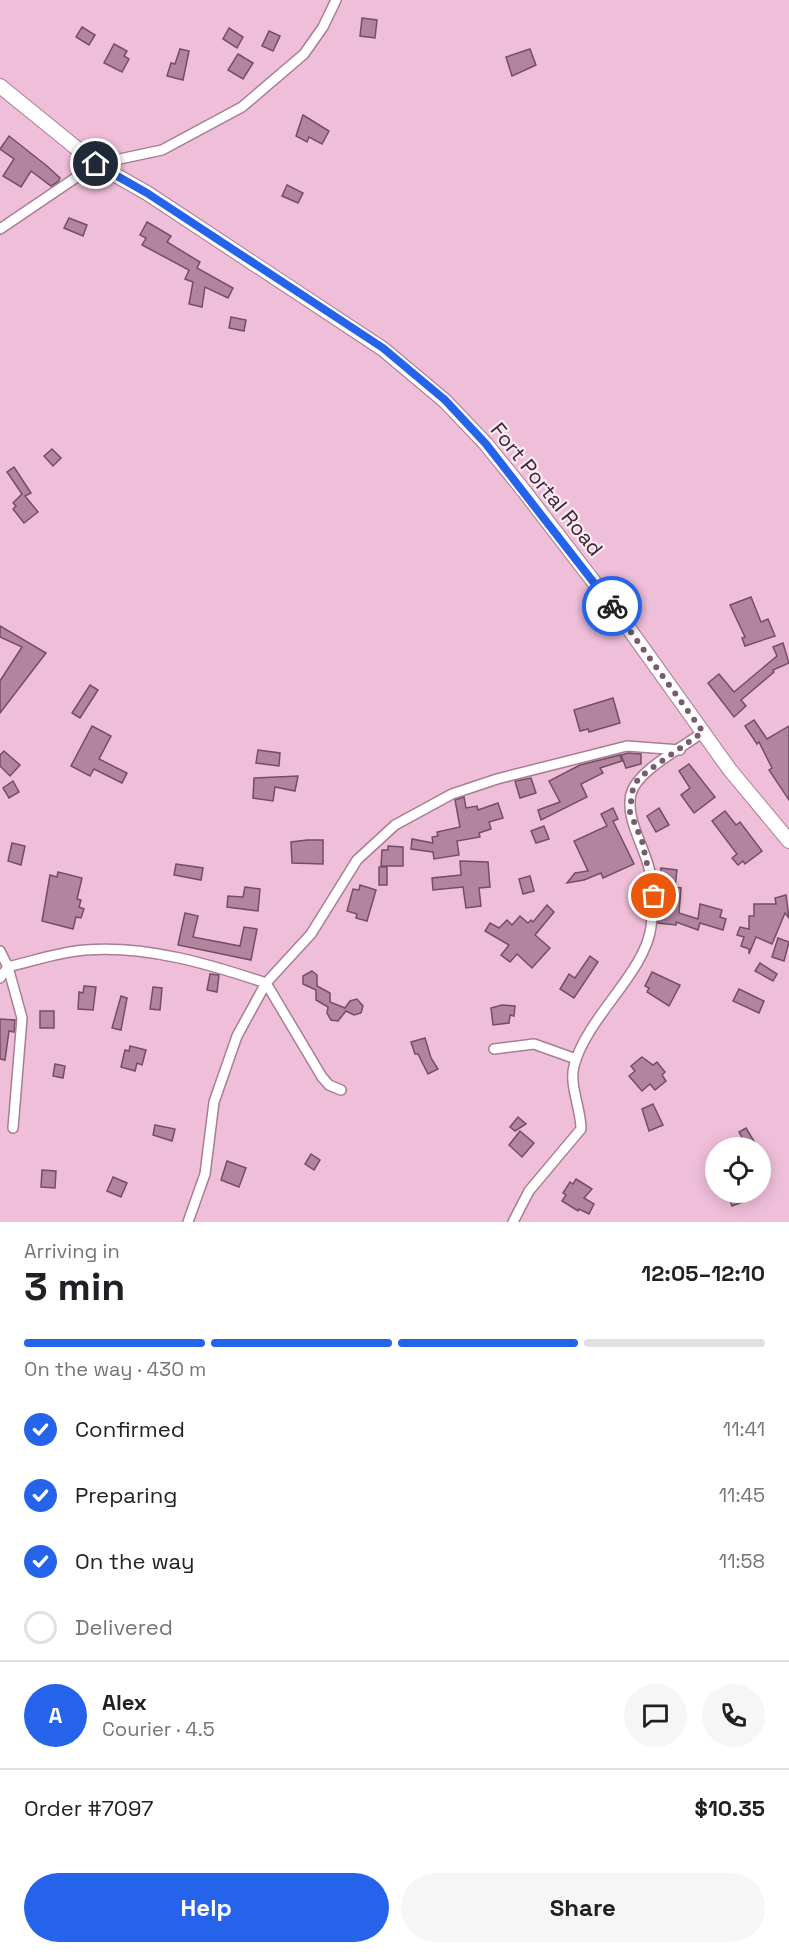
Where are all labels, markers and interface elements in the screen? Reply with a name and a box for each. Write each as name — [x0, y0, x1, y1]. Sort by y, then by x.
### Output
pin — [70, 138, 121, 189]
icon: home — [79, 147, 112, 180]
street label: Fort Portal Road — [485, 417, 609, 561]
courier — [582, 576, 642, 636]
icon: bike — [596, 590, 629, 623]
pin — [628, 870, 679, 921]
icon: bag — [637, 879, 670, 912]
map controls — [705, 1137, 771, 1203]
button: locate — [705, 1137, 771, 1203]
text: Arriving in — [24, 1238, 120, 1264]
text: 12:05–12:10 — [641, 1259, 765, 1287]
text: 3 min — [24, 1262, 125, 1311]
text: On the way · 430 m — [24, 1356, 206, 1382]
icon: check — [24, 1413, 57, 1446]
text: Confirmed — [75, 1415, 185, 1443]
text: 11:41 — [723, 1416, 765, 1442]
icon: check — [24, 1479, 57, 1512]
text: Preparing — [75, 1481, 177, 1509]
text: 11:45 — [719, 1482, 765, 1508]
icon: check — [24, 1545, 57, 1578]
text: On the way — [75, 1547, 194, 1575]
text: 11:58 — [719, 1548, 765, 1574]
text: Delivered — [75, 1613, 173, 1641]
button: chat — [624, 1684, 687, 1747]
button: phone — [702, 1684, 765, 1747]
text: Alex — [102, 1688, 147, 1716]
text: A — [49, 1701, 62, 1729]
text: Courier · 4.5 — [102, 1716, 215, 1742]
text: Order #7097 — [24, 1794, 153, 1822]
text: $10.35 — [695, 1794, 765, 1822]
button: Help — [24, 1873, 389, 1942]
button: Share — [401, 1873, 765, 1942]

